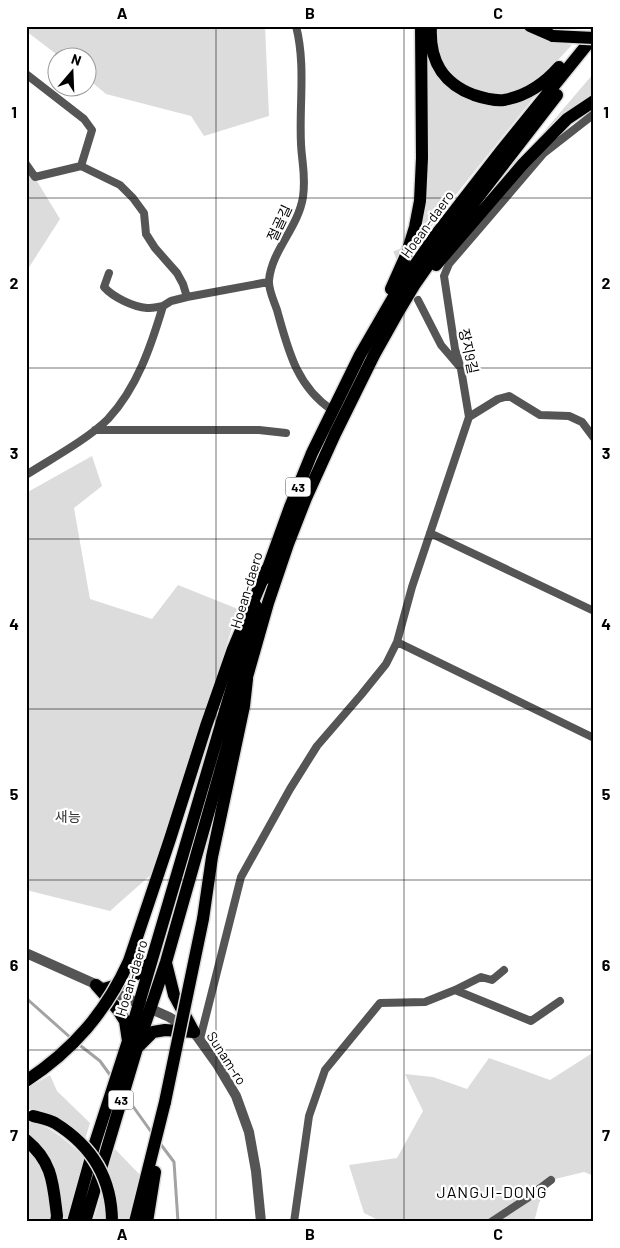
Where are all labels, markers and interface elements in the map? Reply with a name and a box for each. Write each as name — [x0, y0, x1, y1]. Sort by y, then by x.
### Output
text: A — [117, 3, 128, 22]
text: B — [305, 3, 315, 22]
text: C — [493, 3, 503, 22]
north arrow — [48, 48, 98, 98]
text: N — [69, 50, 84, 69]
text: 1 — [11, 102, 17, 121]
text: 1 — [603, 102, 609, 121]
street label: Hoean-daero — [397, 187, 457, 261]
street label: 절골길 — [263, 202, 295, 244]
text: 2 — [10, 273, 19, 292]
text: 2 — [602, 273, 611, 292]
street label: 장지9길 — [456, 327, 482, 375]
text: 3 — [10, 443, 18, 462]
text: 3 — [602, 443, 610, 462]
road number: 43 — [286, 478, 310, 497]
street label: Hoean-daero — [226, 550, 266, 630]
text: 4 — [9, 614, 19, 633]
text: 4 — [601, 614, 611, 633]
text: 5 — [10, 784, 19, 803]
text: 5 — [602, 784, 611, 803]
park label: 새능 — [55, 808, 81, 825]
street label: Hoean-daero — [111, 938, 151, 1018]
text: 6 — [10, 955, 19, 974]
text: 6 — [602, 955, 611, 974]
street label: Sunam-ro — [204, 1028, 250, 1088]
road number: 43 — [108, 1090, 134, 1110]
text: 7 — [10, 1125, 18, 1144]
text: 7 — [602, 1125, 610, 1144]
district label: JANGJI-DONG — [437, 1182, 547, 1201]
text: A — [117, 1224, 128, 1243]
text: B — [305, 1224, 315, 1243]
text: C — [493, 1224, 503, 1243]

